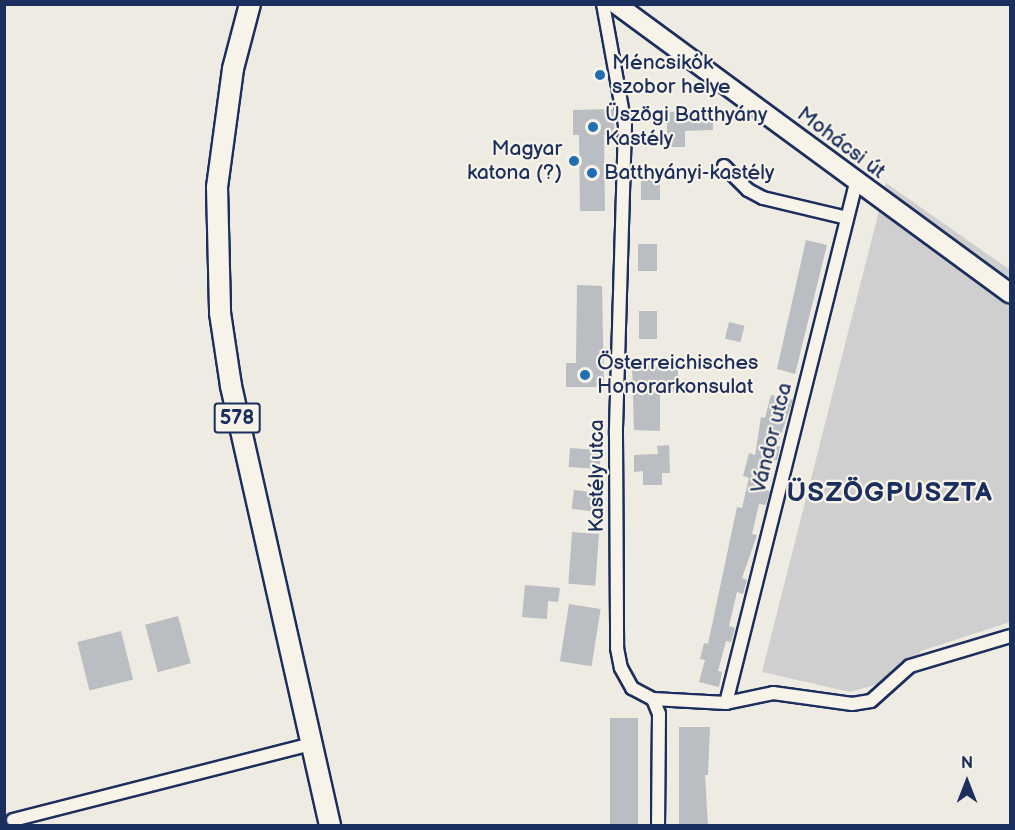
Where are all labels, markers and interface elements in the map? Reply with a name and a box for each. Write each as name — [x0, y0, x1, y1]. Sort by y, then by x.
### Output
place label: Méncsikók szobor helye — [612, 50, 731, 100]
marker: Méncsikók szobor helye — [593, 68, 607, 82]
place label: Üszögi Batthyány Kastély — [605, 102, 767, 152]
street label: Mohácsi út — [792, 102, 890, 184]
marker: Üszögi Batthyány Kastély — [586, 120, 600, 134]
place label: Magyar katona (?) — [467, 136, 562, 186]
marker: Magyar katona (?) — [567, 154, 581, 168]
place label: Batthyányi-kastély — [604, 160, 774, 186]
marker: Batthyányi-kastély — [585, 166, 599, 180]
place label: Österreichisches Honorarkonsulat — [597, 350, 758, 400]
marker: Österreichisches Honorarkonsulat — [578, 368, 592, 382]
street label: Vándor utca — [746, 380, 798, 496]
road number: 578 — [213, 401, 261, 435]
street label: Kastély utca — [584, 419, 610, 533]
district label: ÜSZÖGPUSZTA — [787, 478, 993, 510]
north arrow — [937, 752, 997, 812]
text: N — [961, 754, 973, 773]

